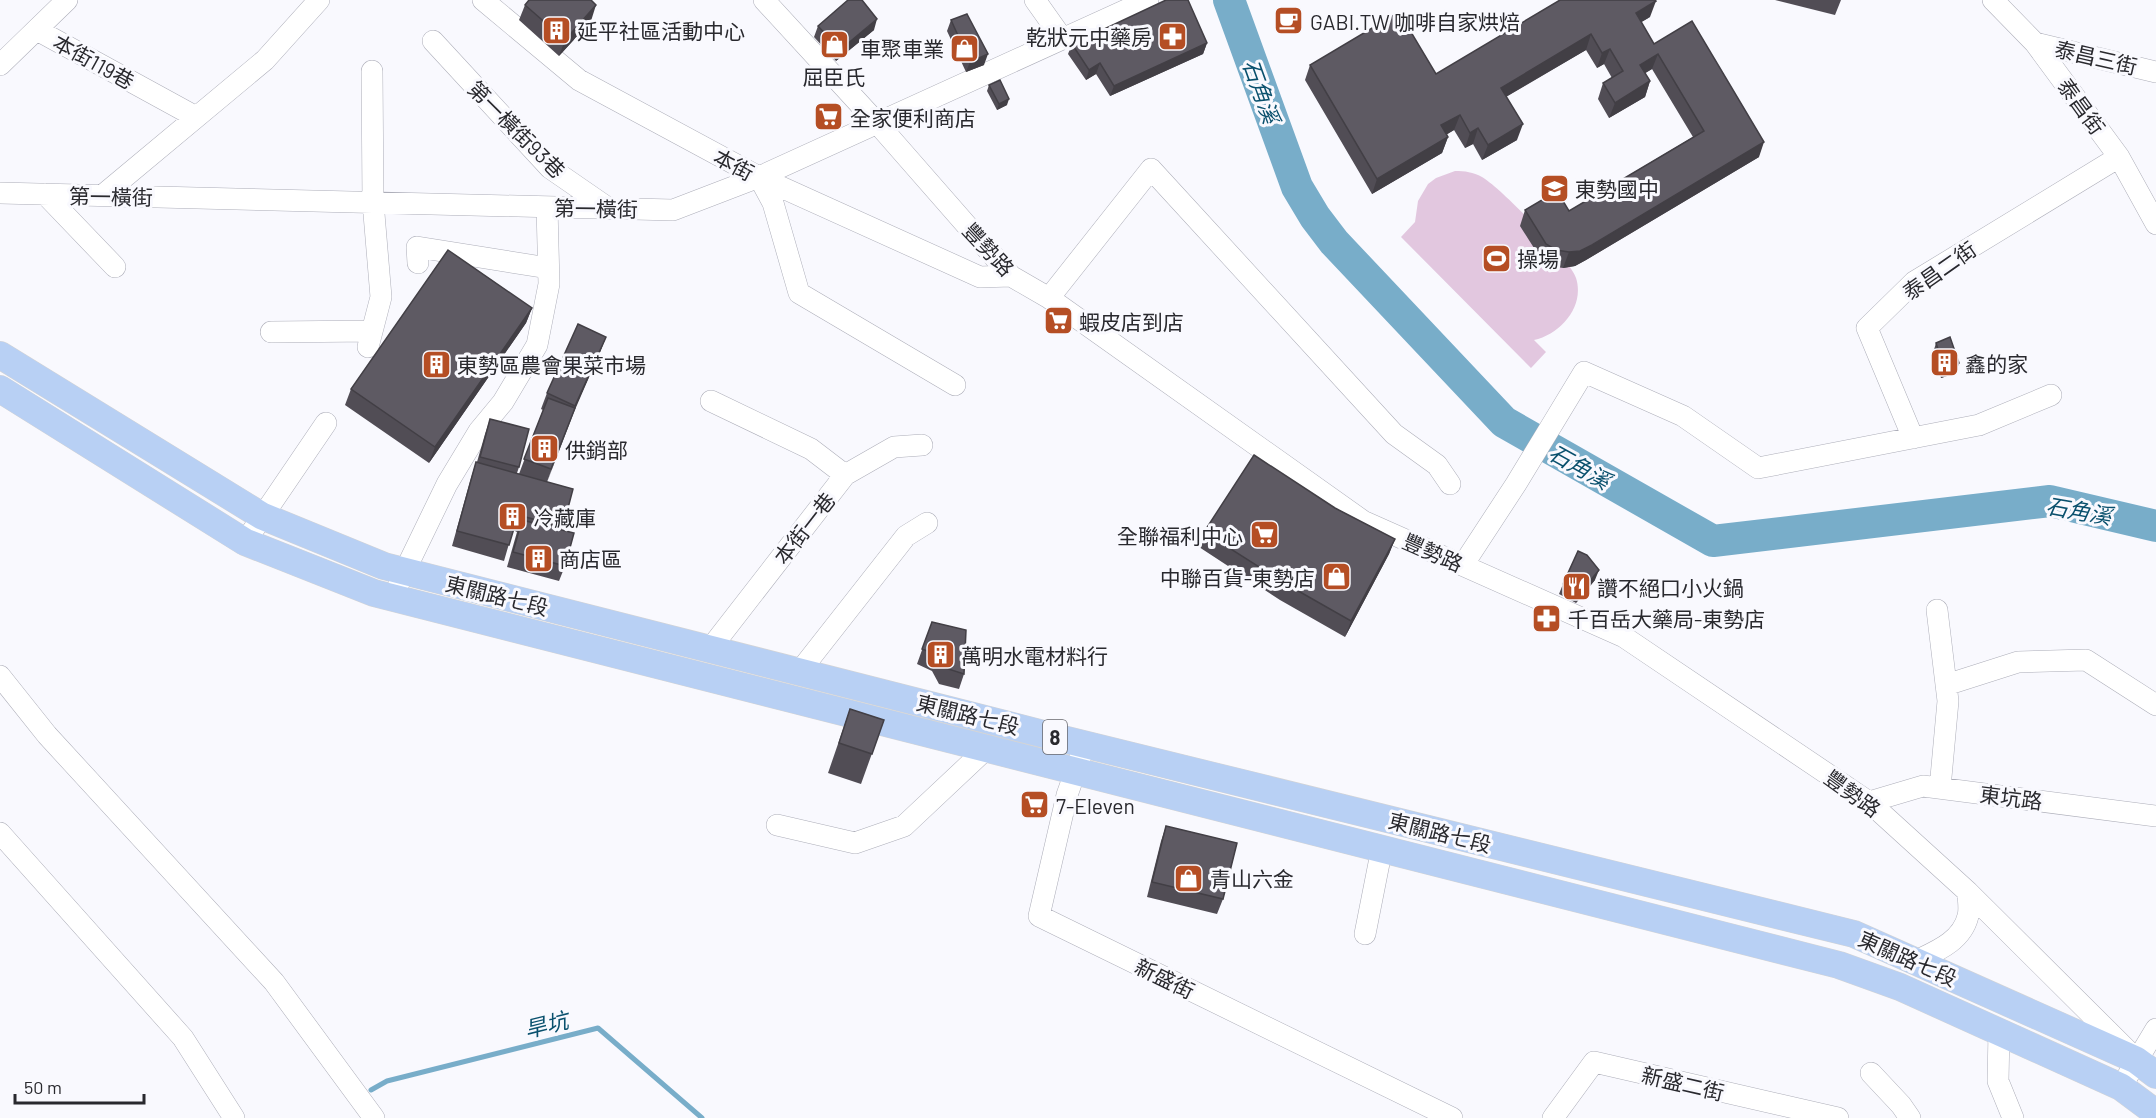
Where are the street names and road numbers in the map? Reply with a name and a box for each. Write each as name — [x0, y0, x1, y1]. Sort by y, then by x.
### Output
street label: 本街119巷 — [49, 29, 139, 93]
street label: 泰昌三街 — [2052, 35, 2140, 79]
street label: 泰昌街 — [2053, 73, 2111, 139]
street label: 第一橫街93巷 — [463, 75, 571, 183]
street label: 本街 — [710, 143, 758, 185]
street label: 第一橫街 — [69, 183, 153, 209]
street label: 第一橫街 — [554, 195, 638, 221]
street label: 豐勢路 — [958, 217, 1020, 281]
street label: 泰昌二街 — [1897, 236, 1981, 304]
street label: 本街一巷 — [768, 487, 840, 569]
street label: 豐勢路 — [1399, 528, 1467, 576]
street label: 東關路七段 — [443, 570, 551, 620]
street label: 東關路七段 — [914, 689, 1022, 739]
road number: 8 — [1043, 720, 1067, 754]
street label: 豐勢路 — [1820, 764, 1886, 822]
street label: 東坑路 — [1978, 781, 2044, 813]
street label: 東關路七段 — [1386, 807, 1494, 857]
street label: 東關路七段 — [1855, 925, 1961, 991]
street label: 新盛街 — [1131, 953, 1199, 1003]
street label: 新盛二街 — [1639, 1061, 1727, 1105]

